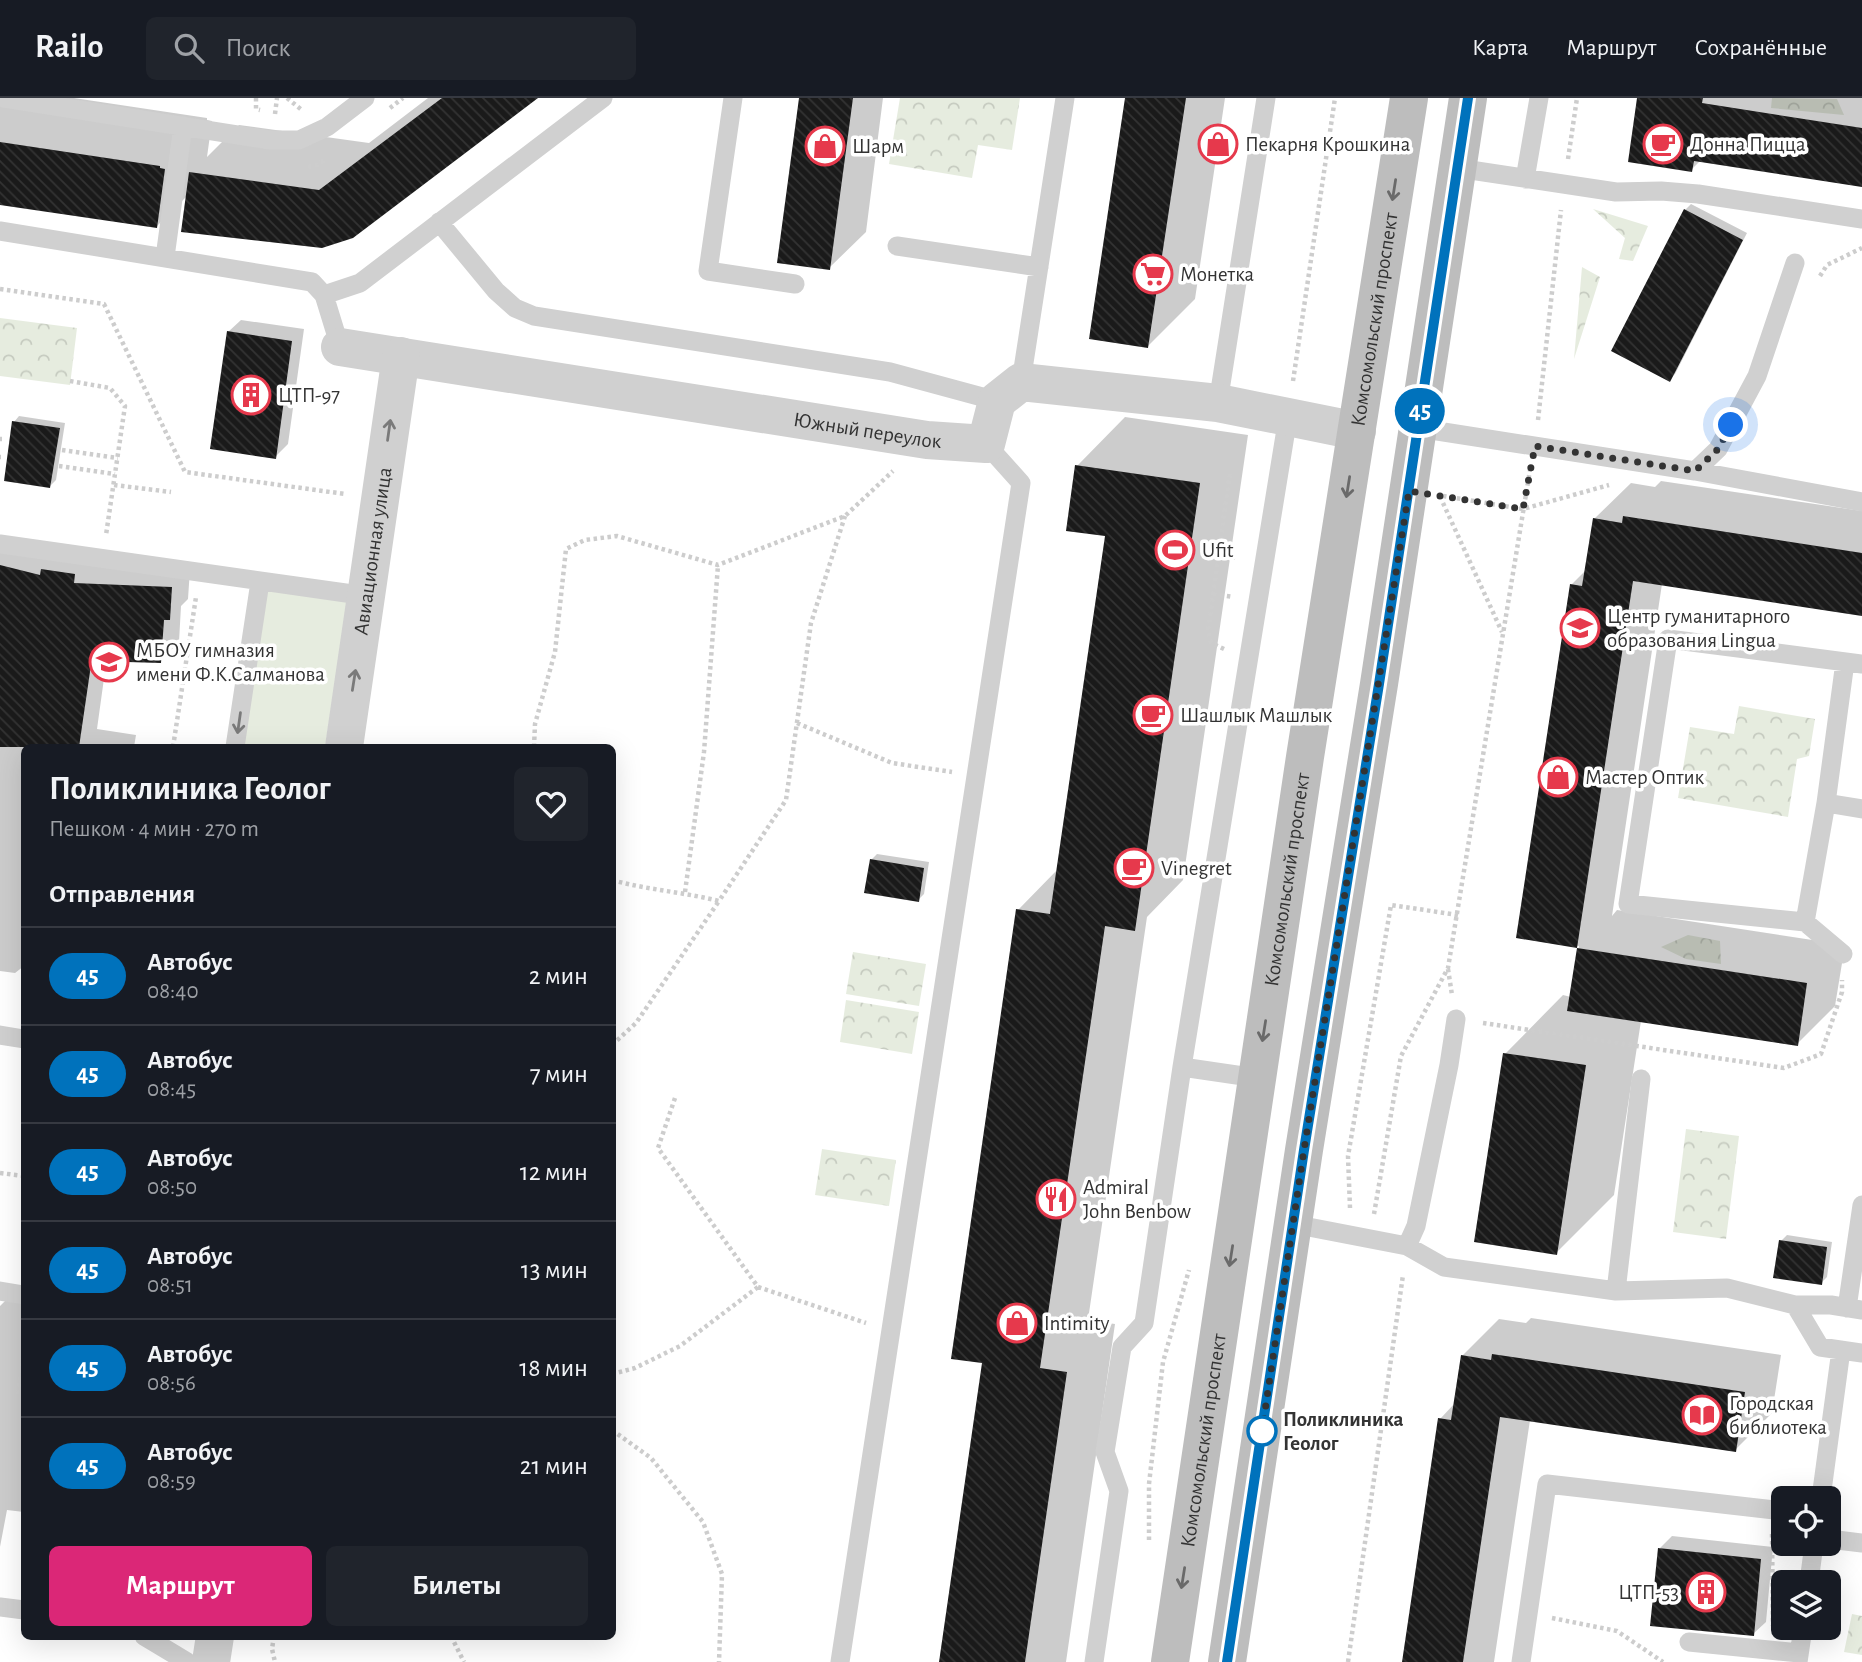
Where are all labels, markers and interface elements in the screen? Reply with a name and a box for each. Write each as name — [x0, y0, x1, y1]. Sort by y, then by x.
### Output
search box — [146, 17, 636, 80]
icon: search — [170, 29, 208, 67]
text: Railo — [35, 31, 104, 64]
text: Поиск — [226, 35, 291, 61]
text: Карта — [1472, 36, 1528, 60]
text: Маршрут — [1566, 36, 1656, 60]
text: Сохранённые — [1694, 36, 1827, 60]
shop icon: Пекарня Крошкина — [1197, 123, 1239, 165]
cafe icon: Донна Пицца — [1642, 123, 1684, 165]
shop icon: Шарм — [804, 125, 846, 167]
place label: Пекарня Крошкина — [1245, 134, 1411, 155]
place label: Донна Пицца — [1690, 134, 1806, 155]
place label: Шарм — [852, 136, 904, 157]
one-way arrow — [1387, 178, 1400, 201]
street label: Комсомольский проспект — [1347, 211, 1402, 428]
supermarket icon: Монетка — [1132, 253, 1174, 295]
place label: Монетка — [1180, 264, 1254, 285]
building icon: ЦТП-97 — [230, 374, 272, 416]
place label: ЦТП-97 — [278, 385, 340, 406]
line badge: 45 — [1388, 388, 1452, 434]
text: 45 — [1409, 399, 1431, 423]
your location — [1713, 407, 1748, 442]
street label: Южный переулок — [792, 409, 942, 452]
one-way arrow — [383, 419, 396, 442]
street label: Авиационная улица — [350, 465, 396, 636]
one-way arrow — [1341, 475, 1354, 498]
sports icon: Ufit — [1154, 529, 1196, 571]
place label: Ufit — [1202, 540, 1234, 561]
place label: Центр гуманитарного образования Lingua — [1607, 606, 1790, 651]
school or university icon: Центр гуманитарного образования Lingua — [1559, 607, 1601, 649]
place label: МБОУ гимназия имени Ф.К.Салманова — [136, 640, 325, 685]
school or university icon: МБОУ гимназия имени Ф.К.Салманова — [88, 641, 130, 683]
one-way arrow — [348, 669, 361, 692]
cafe icon: Шашлык Машлык — [1132, 694, 1174, 736]
place label: Шашлык Машлык — [1180, 705, 1332, 726]
one-way arrow — [232, 711, 245, 733]
shop icon: Мастер Оптик — [1537, 756, 1579, 798]
button: heart — [514, 767, 588, 841]
place label: Мастер Оптик — [1585, 767, 1705, 788]
street label: Комсомольский проспект — [1261, 771, 1314, 988]
text: Поликлиника Геолог — [49, 773, 331, 806]
text: Пешком · 4 мин · 270 m — [49, 818, 259, 841]
cafe icon: Vinegret — [1113, 847, 1155, 889]
place label: Vinegret — [1161, 858, 1232, 879]
text: Отправления — [49, 881, 195, 907]
text: Автобус — [147, 949, 233, 975]
text: 2 мин — [529, 963, 588, 989]
text: 45 — [76, 964, 99, 988]
text: 08:40 — [147, 980, 199, 1003]
one-way arrow — [1257, 1019, 1270, 1042]
text: Автобус — [147, 1047, 233, 1073]
text: 7 мин — [530, 1061, 588, 1087]
text: 45 — [76, 1062, 99, 1086]
text: 08:45 — [147, 1078, 196, 1101]
text: Автобус — [147, 1145, 233, 1171]
text: 12 мин — [520, 1159, 588, 1185]
text: 45 — [76, 1160, 99, 1184]
text: 08:50 — [147, 1176, 197, 1199]
place label: Admiral John Benbow — [1083, 1177, 1191, 1222]
restaurant icon: Admiral John Benbow — [1035, 1178, 1077, 1220]
text: Автобус — [147, 1243, 233, 1269]
one-way arrow — [1224, 1244, 1237, 1267]
text: 13 мин — [521, 1257, 588, 1283]
text: 45 — [76, 1258, 99, 1282]
text: 08:51 — [147, 1274, 193, 1297]
shop icon: Intimity — [996, 1302, 1038, 1344]
place label: Intimity — [1044, 1313, 1110, 1334]
street label: Комсомольский проспект — [1177, 1332, 1230, 1549]
text: Автобус — [147, 1341, 233, 1367]
text: 18 мин — [519, 1355, 588, 1381]
text: 45 — [76, 1356, 99, 1380]
text: 08:56 — [147, 1372, 196, 1395]
place label: Городская библиотека — [1729, 1393, 1827, 1438]
library icon: Городская библиотека — [1681, 1394, 1723, 1436]
place label: Поликлиника Геолог — [1283, 1409, 1404, 1454]
marker: Поликлиника Геолог — [1247, 1416, 1277, 1446]
text: Автобус — [147, 1439, 233, 1465]
text: 21 мин — [520, 1453, 588, 1479]
text: 45 — [76, 1454, 99, 1478]
text: 08:59 — [147, 1470, 196, 1493]
map controls — [1771, 1486, 1841, 1640]
button: locate — [1771, 1486, 1841, 1556]
button: Маршрут — [49, 1546, 312, 1626]
button: Билеты — [326, 1546, 588, 1626]
one-way arrow — [1176, 1566, 1189, 1589]
button: layers — [1771, 1570, 1841, 1640]
building icon: ЦТП-53 — [1685, 1571, 1727, 1613]
place label: ЦТП-53 — [1618, 1582, 1679, 1603]

